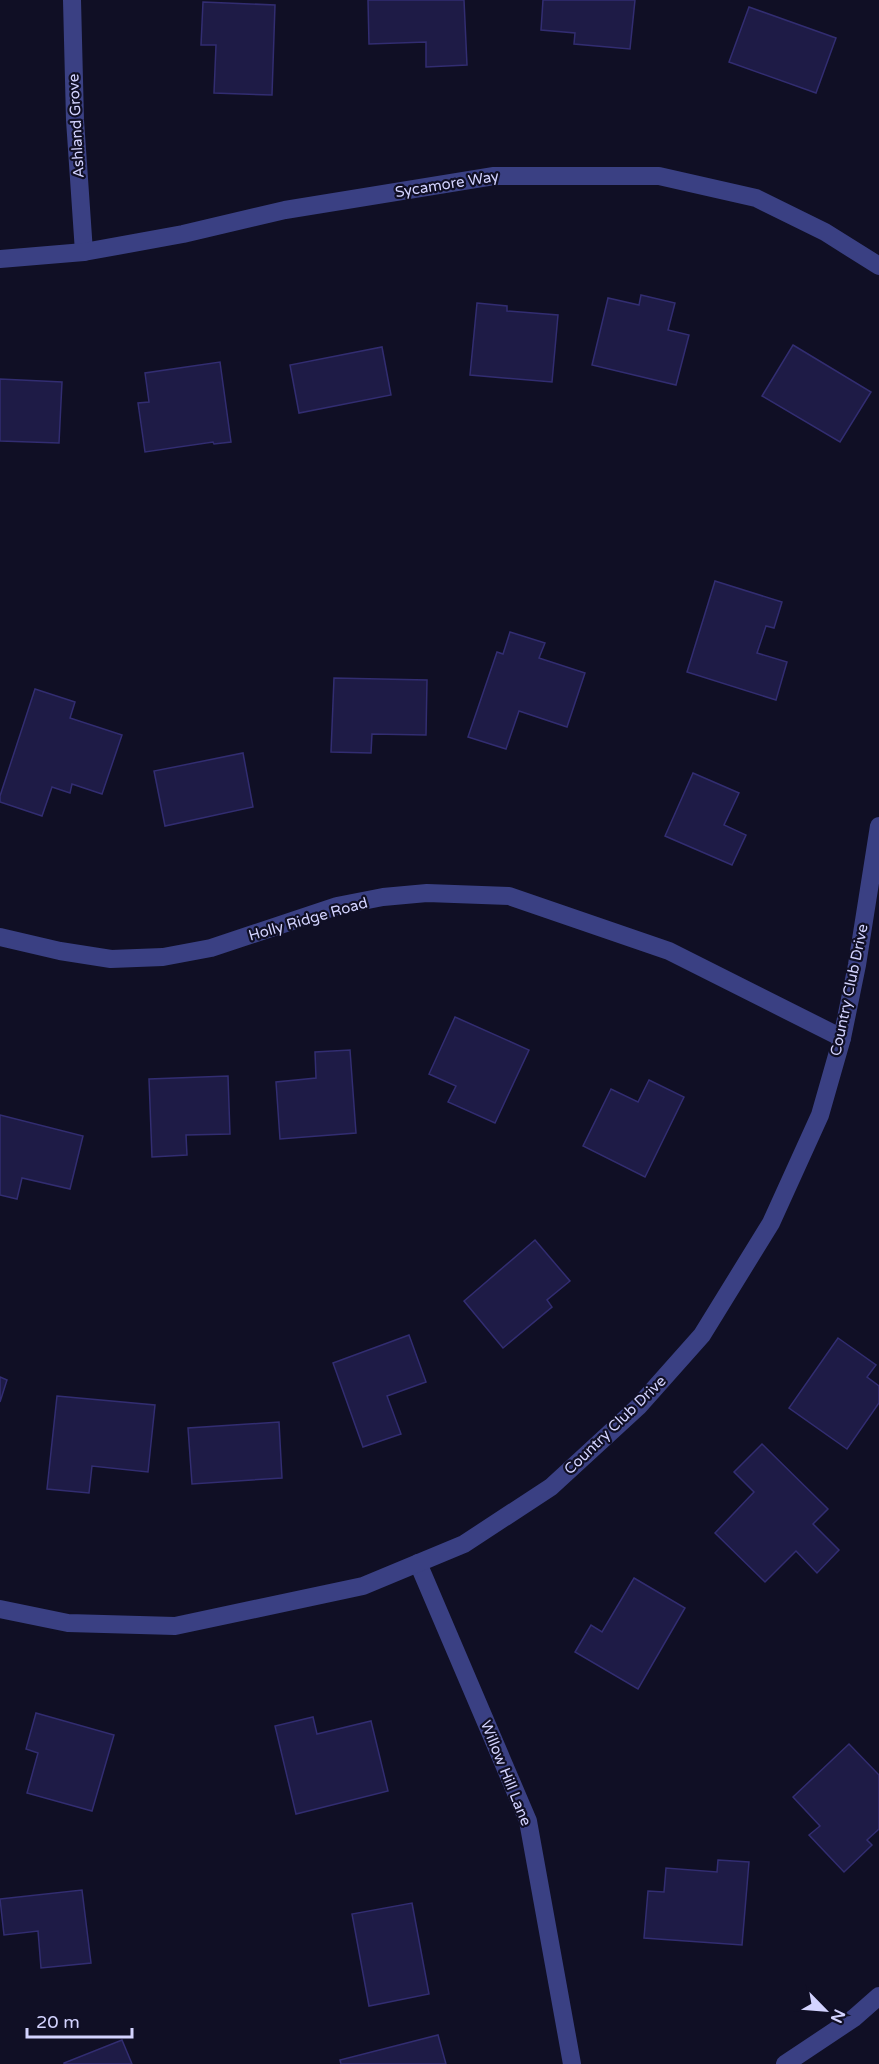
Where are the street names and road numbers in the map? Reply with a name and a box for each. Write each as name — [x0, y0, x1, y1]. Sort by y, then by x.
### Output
street label: Ashland Grove — [64, 73, 88, 179]
street label: Sycamore Way — [394, 167, 500, 201]
street label: Holly Ridge Road — [246, 893, 370, 945]
street label: Country Club Drive — [826, 922, 872, 1058]
street label: Country Club Drive — [560, 1372, 670, 1478]
street label: Willow Hill Lane — [477, 1718, 535, 1828]

